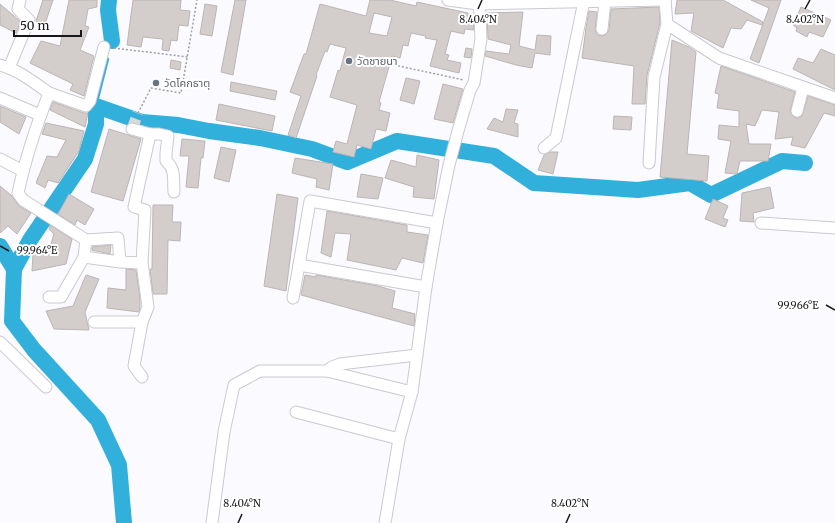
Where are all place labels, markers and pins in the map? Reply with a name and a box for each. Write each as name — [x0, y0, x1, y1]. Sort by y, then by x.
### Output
place label: วัดชายนา — [357, 54, 397, 68]
marker: วัดชายนา — [344, 56, 354, 66]
place label: วัดโคกธาตุ — [164, 76, 210, 90]
marker: วัดโคกธาตุ — [151, 78, 161, 88]

